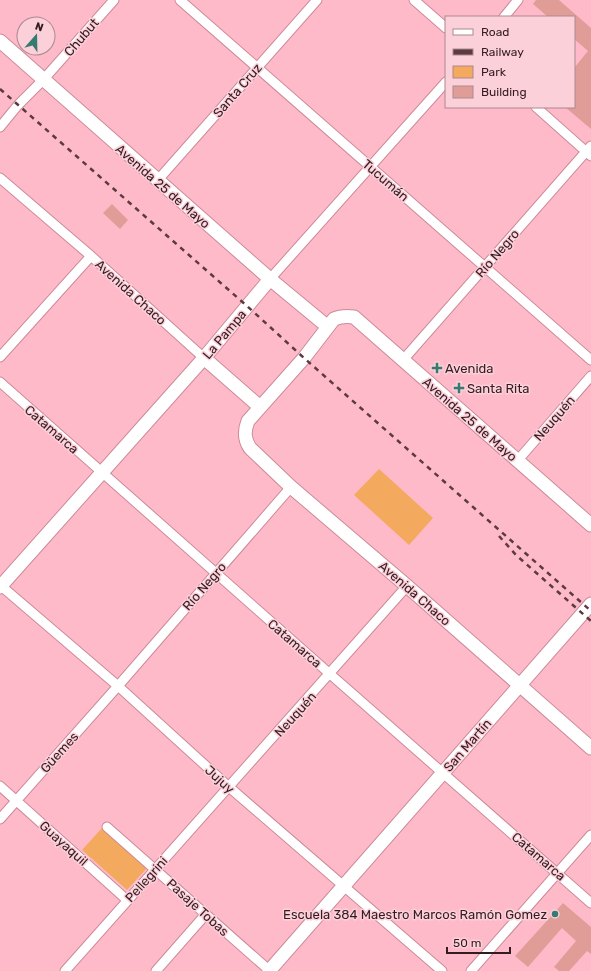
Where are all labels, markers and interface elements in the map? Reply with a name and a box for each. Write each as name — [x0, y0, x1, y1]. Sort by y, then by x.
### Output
street label: Chubut — [61, 15, 102, 59]
north arrow — [16, 16, 56, 56]
legend — [445, 16, 575, 108]
text: N — [33, 20, 45, 35]
text: Road — [481, 25, 509, 39]
text: Railway — [481, 45, 524, 59]
street label: Santa Cruz — [210, 60, 265, 120]
text: Park — [481, 65, 507, 79]
text: Building — [481, 85, 527, 99]
street label: Avenida 25 de Mayo — [112, 141, 213, 231]
street label: Tucumán — [360, 156, 412, 204]
street label: Río Negro — [472, 226, 523, 281]
street label: Avenida Chaco — [92, 257, 169, 328]
street label: La Pampa — [199, 307, 249, 362]
place label: Avenida — [445, 361, 493, 376]
marker: Avenida — [432, 363, 442, 373]
street label: Avenida 25 de Mayo — [419, 374, 520, 464]
place label: Santa Rita — [467, 381, 529, 396]
marker: Santa Rita — [454, 383, 464, 393]
street label: Neuquén — [531, 393, 578, 444]
street label: Catamarca — [22, 402, 81, 457]
street label: Avenida Chaco — [376, 558, 454, 629]
street label: Río Negro — [179, 559, 230, 614]
street label: Catamarca — [265, 616, 324, 671]
street label: Neuquén — [271, 689, 319, 740]
street label: San Martín — [440, 716, 494, 775]
street label: Güemes — [37, 729, 82, 776]
street label: Jujuy — [202, 762, 237, 796]
street label: Guayaquil — [36, 818, 91, 869]
street label: Catamarca — [509, 829, 568, 884]
street label: Pellegrini — [122, 854, 171, 906]
street label: Pasaje Tobas — [164, 876, 232, 939]
place label: Escuela 384 Maestro Marcos Ramón Gomez — [283, 907, 547, 922]
marker: Escuela 384 Maestro Marcos Ramón Gomez — [550, 909, 560, 919]
scale bar — [447, 929, 510, 955]
text: 50 m — [453, 936, 481, 950]

